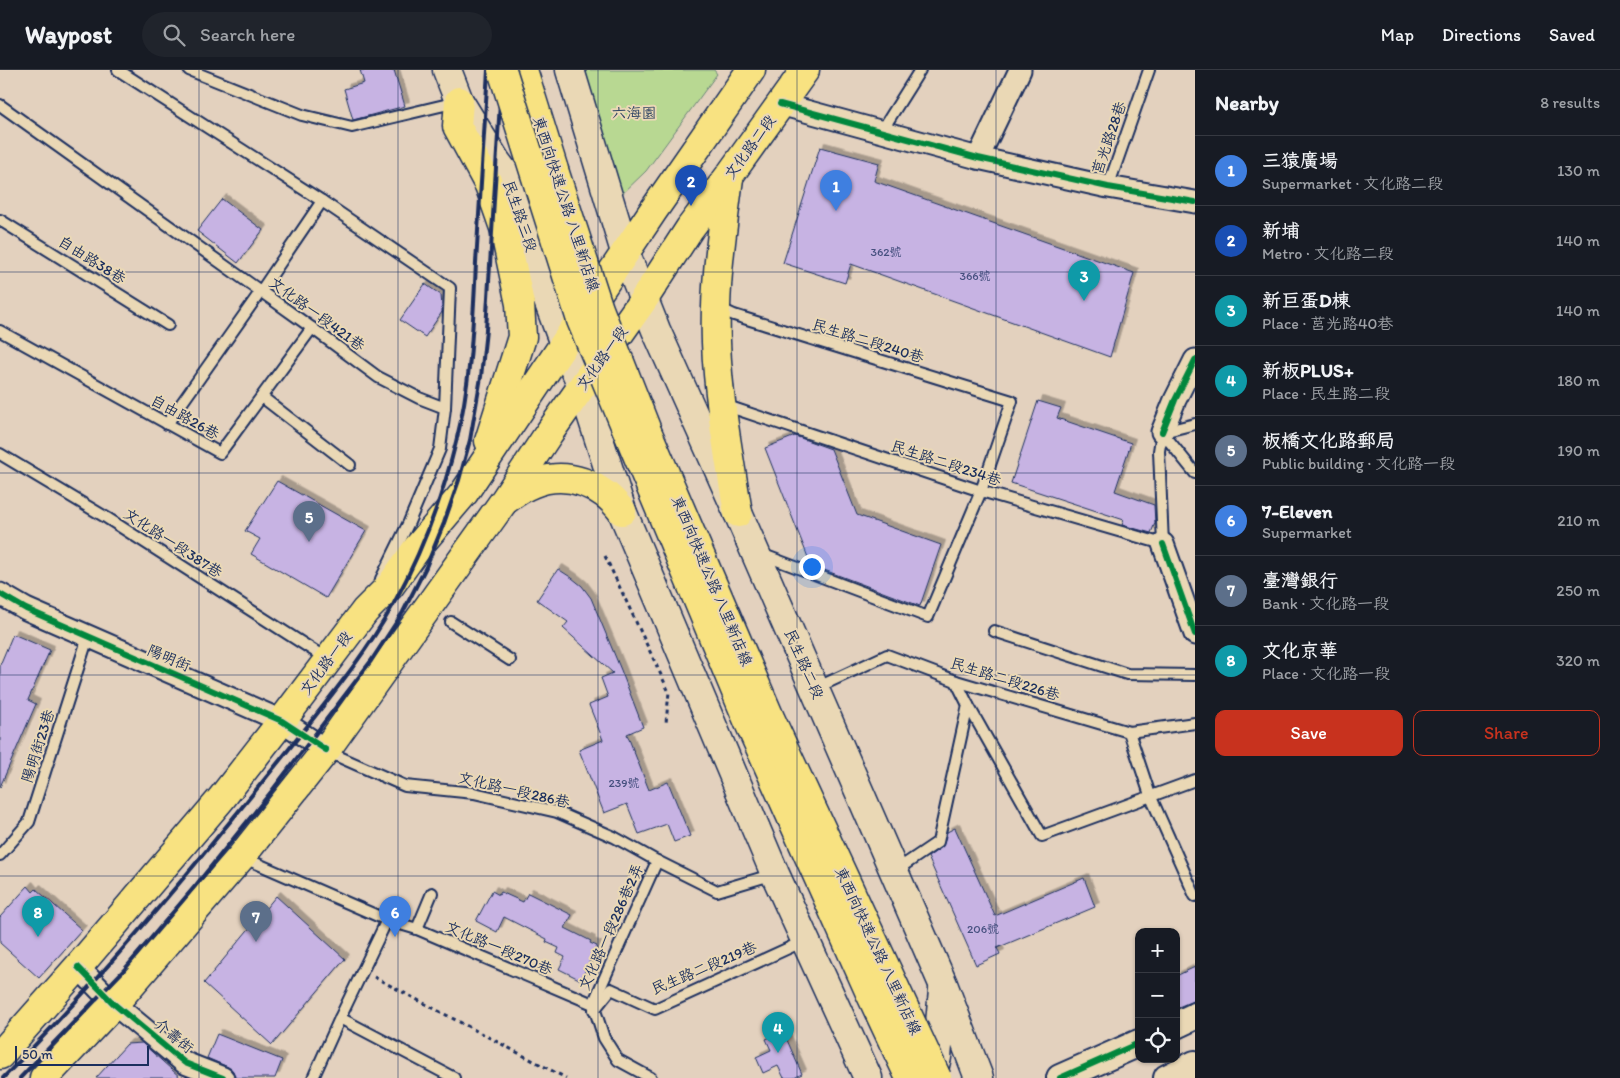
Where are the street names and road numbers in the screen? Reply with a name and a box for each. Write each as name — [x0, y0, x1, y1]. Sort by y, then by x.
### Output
street label: 莒光路28巷 — [1088, 99, 1130, 177]
street label: 文化路二段 — [721, 111, 779, 183]
street label: 東西向快速公路 八里新店線 — [529, 114, 603, 294]
street label: 民生路三段 — [499, 178, 541, 254]
street label: 自由路38巷 — [55, 232, 129, 288]
street label: 文化路一段421巷 — [266, 273, 368, 355]
street label: 民生路二段240巷 — [810, 315, 926, 367]
street label: 文化路一段 — [573, 322, 631, 394]
street label: 自由路26巷 — [147, 391, 223, 443]
street label: 民生路二段234巷 — [888, 437, 1004, 489]
street label: 東西向快速公路 八里新店線 — [668, 493, 756, 669]
street label: 文化路一段387巷 — [120, 504, 226, 582]
street label: 民生路二段 — [781, 626, 827, 702]
street label: 文化路一段 — [296, 628, 356, 698]
street label: 陽明街 — [145, 641, 193, 675]
street label: 民生路二段226巷 — [948, 654, 1062, 704]
street label: 陽明街23巷 — [18, 707, 58, 785]
street label: 文化路一段286巷 — [456, 768, 572, 812]
street label: 文化路一段286巷2弄 — [575, 861, 647, 993]
street label: 東西向快速公路 八里新店線 — [831, 864, 925, 1038]
street label: 文化路一段270巷 — [443, 917, 555, 979]
street label: 民生路二段219巷 — [649, 938, 759, 998]
street label: 介壽街 — [151, 1015, 197, 1057]

